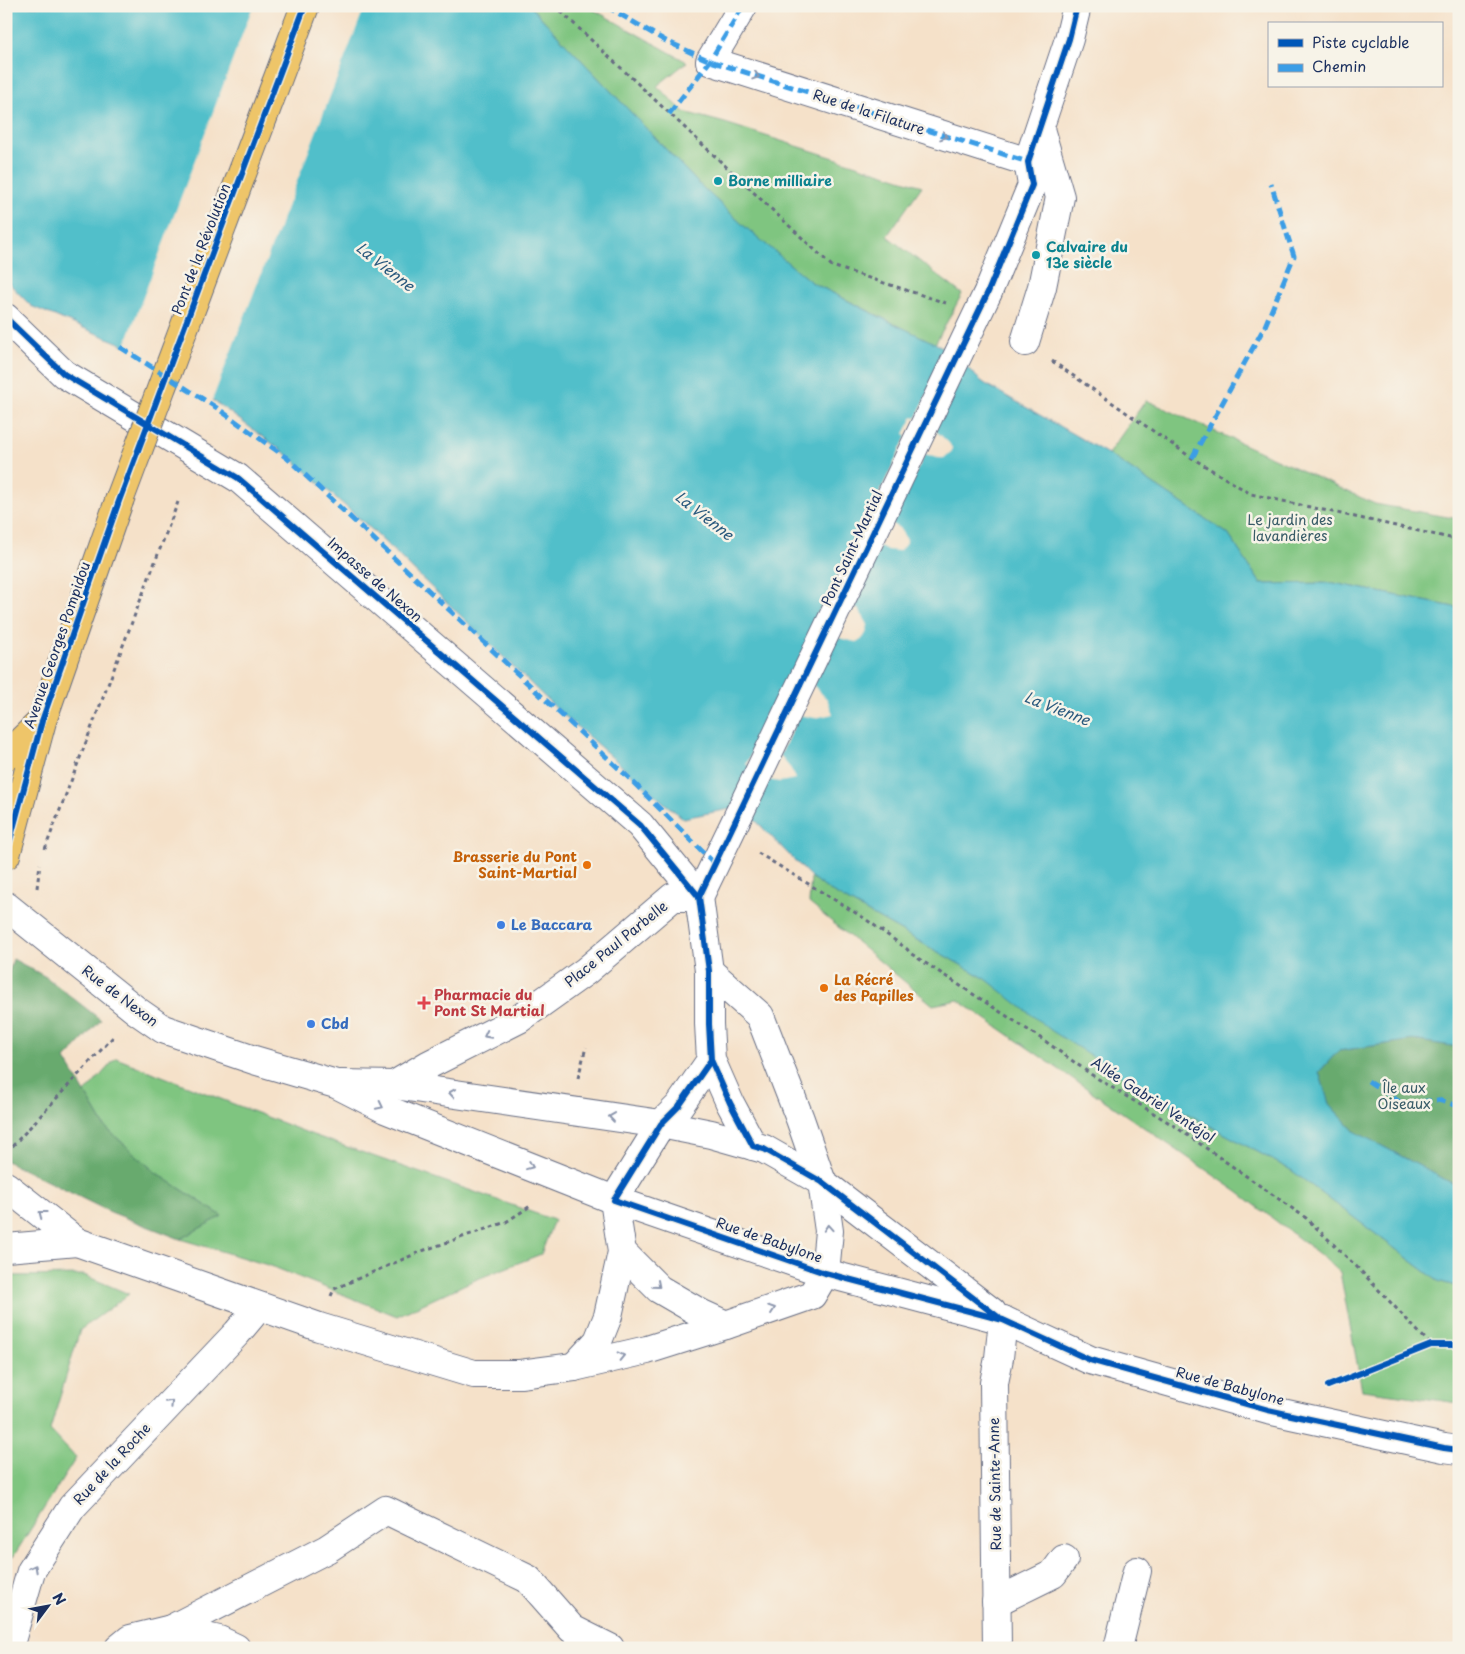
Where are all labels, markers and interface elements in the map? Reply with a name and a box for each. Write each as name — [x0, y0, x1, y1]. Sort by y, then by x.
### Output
legend — [1268, 22, 1442, 88]
text: Piste cyclable — [1312, 30, 1409, 53]
text: Chemin — [1312, 54, 1366, 77]
one-way arrow — [751, 70, 760, 80]
street label: Rue de la Filature — [811, 84, 928, 140]
one-way arrow — [940, 130, 948, 140]
place label: Borne milliaire — [728, 170, 832, 191]
marker: Borne milliaire — [712, 175, 724, 187]
street label: Pont de la Révolution — [166, 180, 235, 317]
water label: La Vienne — [352, 236, 421, 297]
place label: Calvaire du 13e siècle — [1046, 236, 1128, 273]
marker: Calvaire du 13e siècle — [1030, 249, 1042, 261]
water label: La Vienne — [671, 485, 740, 546]
street label: Pont Saint-Martial — [816, 487, 888, 609]
park label: Le jardin des lavandières — [1247, 509, 1333, 546]
street label: Impasse de Nexon — [323, 532, 427, 627]
street label: Avenue Georges Pompidou — [18, 558, 95, 731]
water label: La Vienne — [1021, 685, 1094, 731]
place label: Brasserie du Pont Saint-Martial — [453, 846, 577, 883]
marker: Brasserie du Pont Saint-Martial — [581, 859, 593, 871]
street label: Place Paul Parbelle — [560, 895, 672, 992]
place label: Le Baccara — [511, 914, 593, 935]
marker: Le Baccara — [495, 919, 507, 931]
street label: Rue de Nexon — [78, 960, 163, 1031]
place label: La Récré des Papilles — [834, 969, 914, 1006]
marker: La Récré des Papilles — [818, 982, 830, 994]
place label: Pharmacie du Pont St Martial — [434, 984, 545, 1021]
marker: Pharmacie du Pont St Martial — [418, 997, 430, 1009]
place label: Cbd — [321, 1013, 349, 1034]
marker: Cbd — [305, 1018, 317, 1030]
one-way arrow — [483, 1029, 492, 1039]
street label: Allée Gabriel Ventéjol — [1087, 1052, 1219, 1148]
park label: Île aux Oiseaux — [1377, 1077, 1431, 1114]
one-way arrow — [447, 1089, 456, 1099]
one-way arrow — [374, 1100, 383, 1110]
one-way arrow — [608, 1112, 616, 1123]
one-way arrow — [526, 1160, 534, 1170]
one-way arrow — [38, 1211, 48, 1220]
street label: Rue de Babylone — [713, 1212, 825, 1268]
one-way arrow — [823, 1223, 834, 1231]
one-way arrow — [651, 1280, 660, 1289]
one-way arrow — [767, 1305, 776, 1315]
one-way arrow — [617, 1351, 626, 1362]
street label: Rue de Babylone — [1174, 1361, 1286, 1410]
one-way arrow — [164, 1400, 173, 1409]
street label: Rue de Sainte-Anne — [983, 1417, 1006, 1551]
street label: Rue de la Roche — [68, 1418, 155, 1509]
one-way arrow — [28, 1564, 38, 1573]
north arrow — [22, 1582, 72, 1632]
text: N — [48, 1589, 71, 1609]

